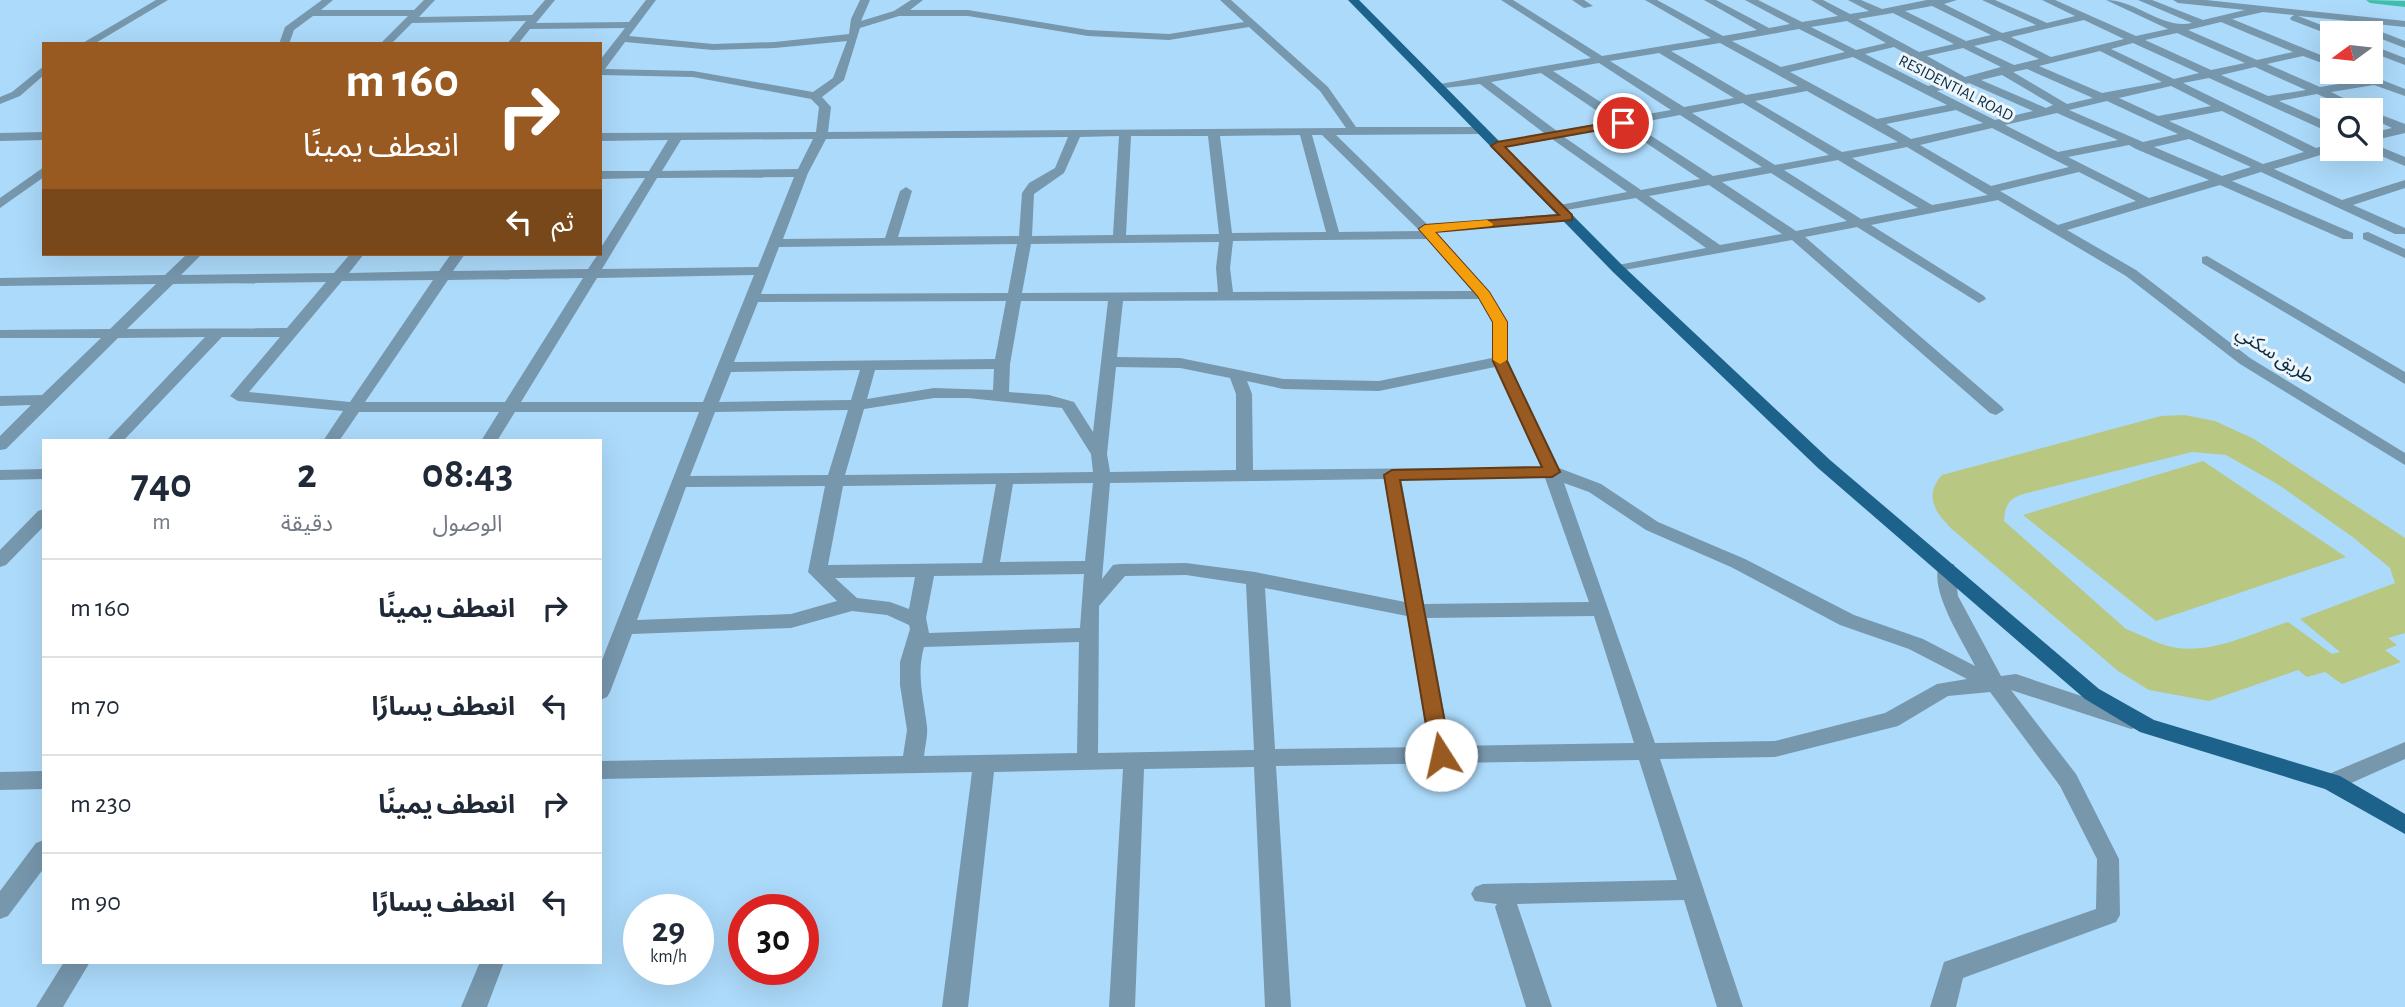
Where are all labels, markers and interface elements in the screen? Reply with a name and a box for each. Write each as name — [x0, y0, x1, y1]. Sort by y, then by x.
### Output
north arrow — [2320, 21, 2384, 84]
map controls — [2320, 21, 2383, 161]
street label: RESIDENTIAL ROAD — [1896, 52, 2016, 124]
text: 160 m — [345, 57, 459, 106]
icon: right — [483, 70, 574, 161]
pin — [1593, 93, 1653, 153]
button: search — [2320, 98, 2383, 161]
icon: arrive — [1604, 104, 1642, 142]
text: انعطف يمينًا — [303, 130, 459, 162]
icon: left — [500, 203, 538, 241]
text: ثم — [552, 210, 574, 236]
street label: طريق سكني — [2230, 323, 2318, 391]
text: 2 — [297, 453, 317, 495]
text: 08:43 — [422, 453, 513, 495]
text: 740 — [131, 463, 192, 505]
text: m — [152, 511, 171, 534]
text: دقيقة — [281, 513, 333, 536]
text: الوصول — [433, 513, 502, 536]
icon: right — [536, 589, 574, 627]
text: 160 m — [70, 595, 130, 621]
text: انعطف يمينًا — [378, 596, 515, 622]
icon: left — [536, 687, 574, 725]
text: 70 m — [70, 693, 120, 719]
text: انعطف يسارًا — [371, 694, 515, 720]
position arrow — [1404, 718, 1478, 792]
icon: right — [536, 785, 574, 823]
text: 230 m — [70, 791, 131, 817]
text: انعطف يمينًا — [378, 792, 515, 818]
icon: left — [536, 883, 574, 921]
text: 90 m — [70, 889, 121, 915]
text: انعطف يسارًا — [371, 890, 515, 916]
speed limit sign: 30 — [728, 894, 819, 985]
text: 29 — [652, 913, 685, 948]
text: km/h — [650, 948, 687, 966]

